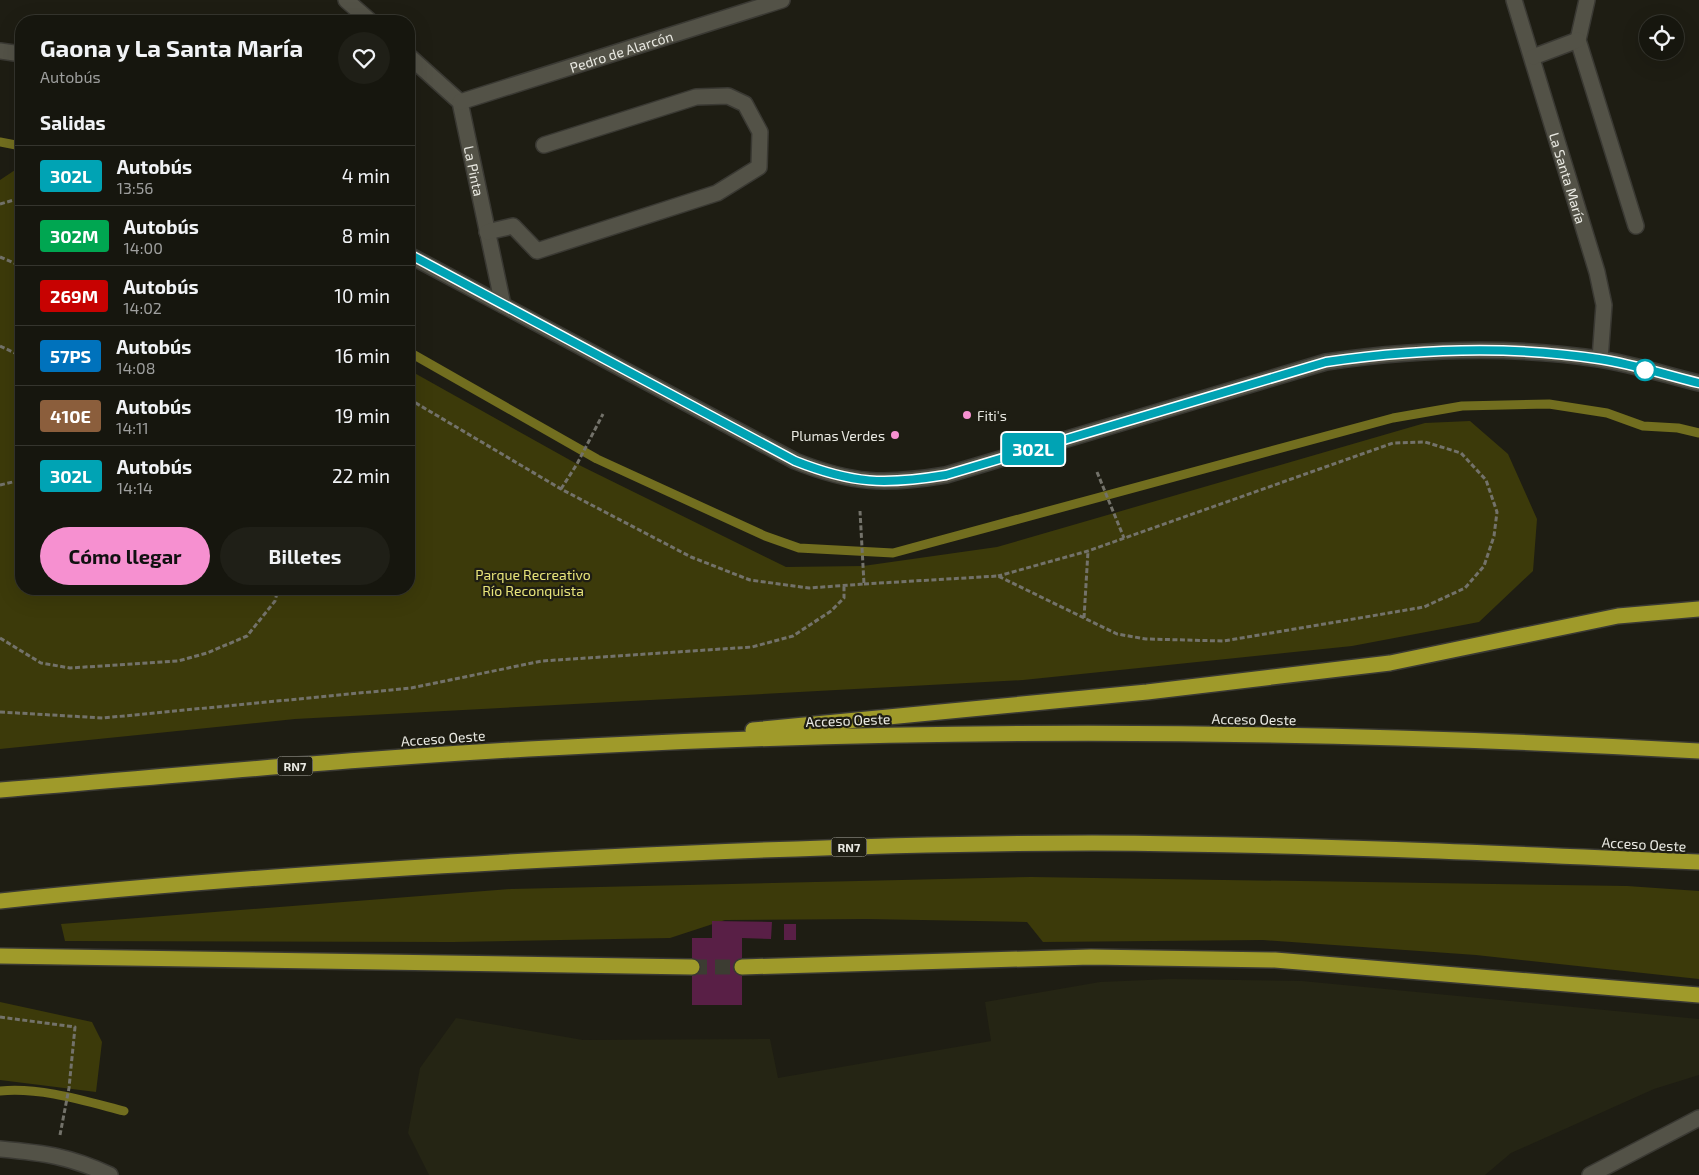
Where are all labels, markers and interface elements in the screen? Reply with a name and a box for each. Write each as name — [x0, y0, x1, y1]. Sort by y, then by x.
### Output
map controls — [1639, 15, 1684, 60]
button: locate — [1639, 15, 1684, 60]
street label: Pedro de Alarcón — [567, 27, 675, 75]
button: heart — [338, 32, 390, 84]
text: Gaona y La Santa María — [40, 33, 303, 62]
text: Autobús — [40, 67, 101, 86]
text: Salidas — [40, 111, 106, 134]
street label: La Santa María — [1546, 130, 1590, 226]
street label: La Pinta — [461, 144, 488, 197]
text: Autobús — [117, 155, 192, 178]
text: 4 min — [342, 164, 390, 187]
text: 302L — [50, 165, 92, 187]
text: 13:56 — [117, 178, 153, 197]
text: Autobús — [124, 215, 199, 238]
text: 8 min — [342, 224, 390, 247]
text: 302M — [50, 225, 99, 247]
text: 14:00 — [124, 238, 163, 257]
text: Autobús — [123, 275, 199, 298]
text: 10 min — [334, 284, 390, 307]
text: 269M — [50, 285, 98, 307]
text: 14:02 — [123, 298, 162, 317]
text: Autobús — [116, 335, 191, 358]
text: 16 min — [335, 344, 390, 367]
text: 57PS — [50, 345, 91, 367]
text: 14:08 — [116, 358, 155, 377]
unlabelled marker — [1634, 359, 1656, 381]
text: Autobús — [116, 395, 191, 418]
text: 19 min — [335, 404, 390, 427]
text: 410E — [50, 405, 91, 427]
place label: Fiti's — [977, 407, 1007, 424]
marker: Fiti's — [961, 409, 973, 421]
text: 14:11 — [116, 418, 149, 437]
place label: Plumas Verdes — [791, 427, 885, 444]
marker: Plumas Verdes — [889, 429, 901, 441]
line badge: 302L — [998, 433, 1068, 465]
text: 302L — [1012, 438, 1054, 460]
text: Autobús — [117, 455, 192, 478]
text: 22 min — [332, 464, 390, 487]
text: 302L — [50, 465, 92, 487]
text: 14:14 — [117, 478, 153, 497]
button: Cómo llegar — [40, 527, 210, 585]
button: Billetes — [220, 527, 390, 585]
park label: Parque Recreativo Río Reconquista — [475, 566, 591, 599]
street label: Acceso Oeste — [805, 710, 891, 730]
street label: Acceso Oeste — [1211, 710, 1297, 728]
street label: Acceso Oeste — [400, 727, 486, 749]
road number: RN7 — [278, 756, 312, 776]
street label: Acceso Oeste — [1601, 833, 1687, 855]
road number: RN7 — [832, 838, 866, 856]

